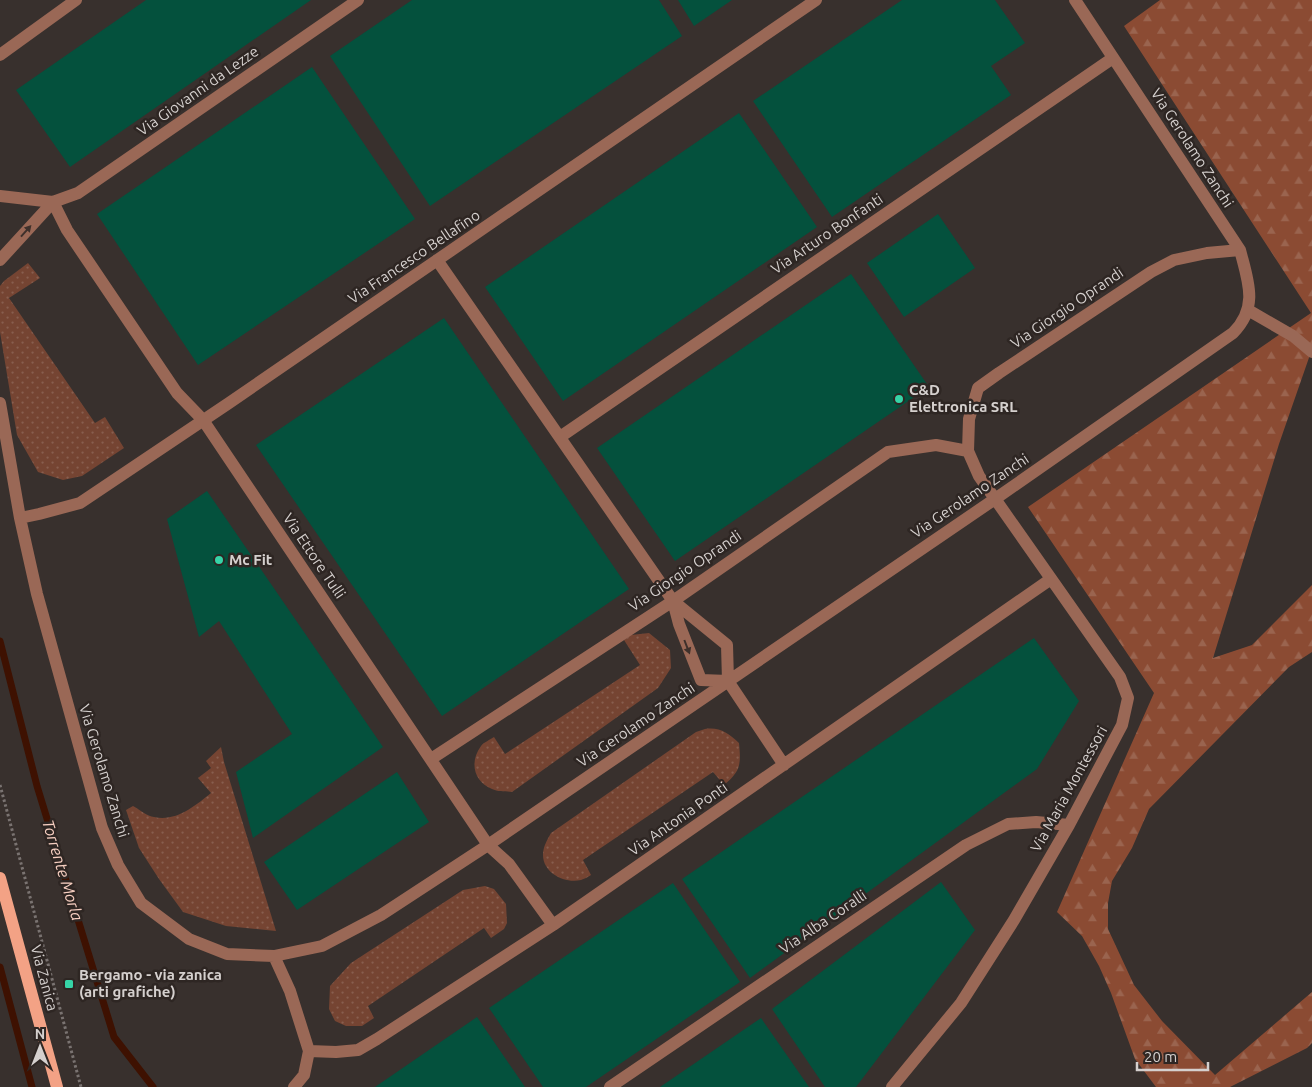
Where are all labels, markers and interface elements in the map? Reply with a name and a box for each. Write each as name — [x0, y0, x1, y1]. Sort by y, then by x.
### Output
street label: Via Giovanni da Lezze — [134, 42, 262, 139]
street label: Via Gerolamo Zanchi — [1148, 85, 1237, 210]
street label: Via Arturo Bonfanti — [768, 190, 886, 277]
street label: Via Francesco Bellafino — [345, 206, 483, 307]
one-way arrow — [20, 225, 32, 237]
street label: Via Giorgio Oprandi — [1007, 264, 1126, 352]
place label: C&D Elettronica SRL — [909, 381, 1017, 415]
marker: C&D Elettronica SRL — [893, 393, 905, 405]
street label: Via Gerolamo Zanchi — [908, 450, 1032, 541]
street label: Via Ettore Tulli — [280, 510, 349, 602]
street label: Via Giorgio Oprandi — [625, 527, 744, 615]
place label: Mc Fit — [229, 551, 273, 568]
marker: Mc Fit — [213, 554, 225, 566]
one-way arrow — [684, 640, 692, 654]
street label: Via Gerolamo Zanchi — [574, 679, 698, 770]
street label: Via Gerolamo Zanchi — [76, 702, 133, 839]
street label: Via Maria Montessori — [1027, 723, 1110, 855]
street label: Via Antonia Ponti — [625, 778, 730, 859]
water label: Torrente Morla — [39, 817, 87, 923]
street label: Via Alba Coralli — [776, 886, 869, 957]
street label: Via Zanica — [27, 943, 61, 1013]
place label: Bergamo - via zanica (arti grafiche) — [79, 966, 222, 1000]
marker: Bergamo - via zanica (arti grafiche) — [63, 978, 75, 990]
north arrow — [15, 1022, 65, 1072]
text: N — [35, 1026, 45, 1042]
scale bar — [1137, 1040, 1208, 1072]
text: 20 m — [1144, 1048, 1177, 1065]

